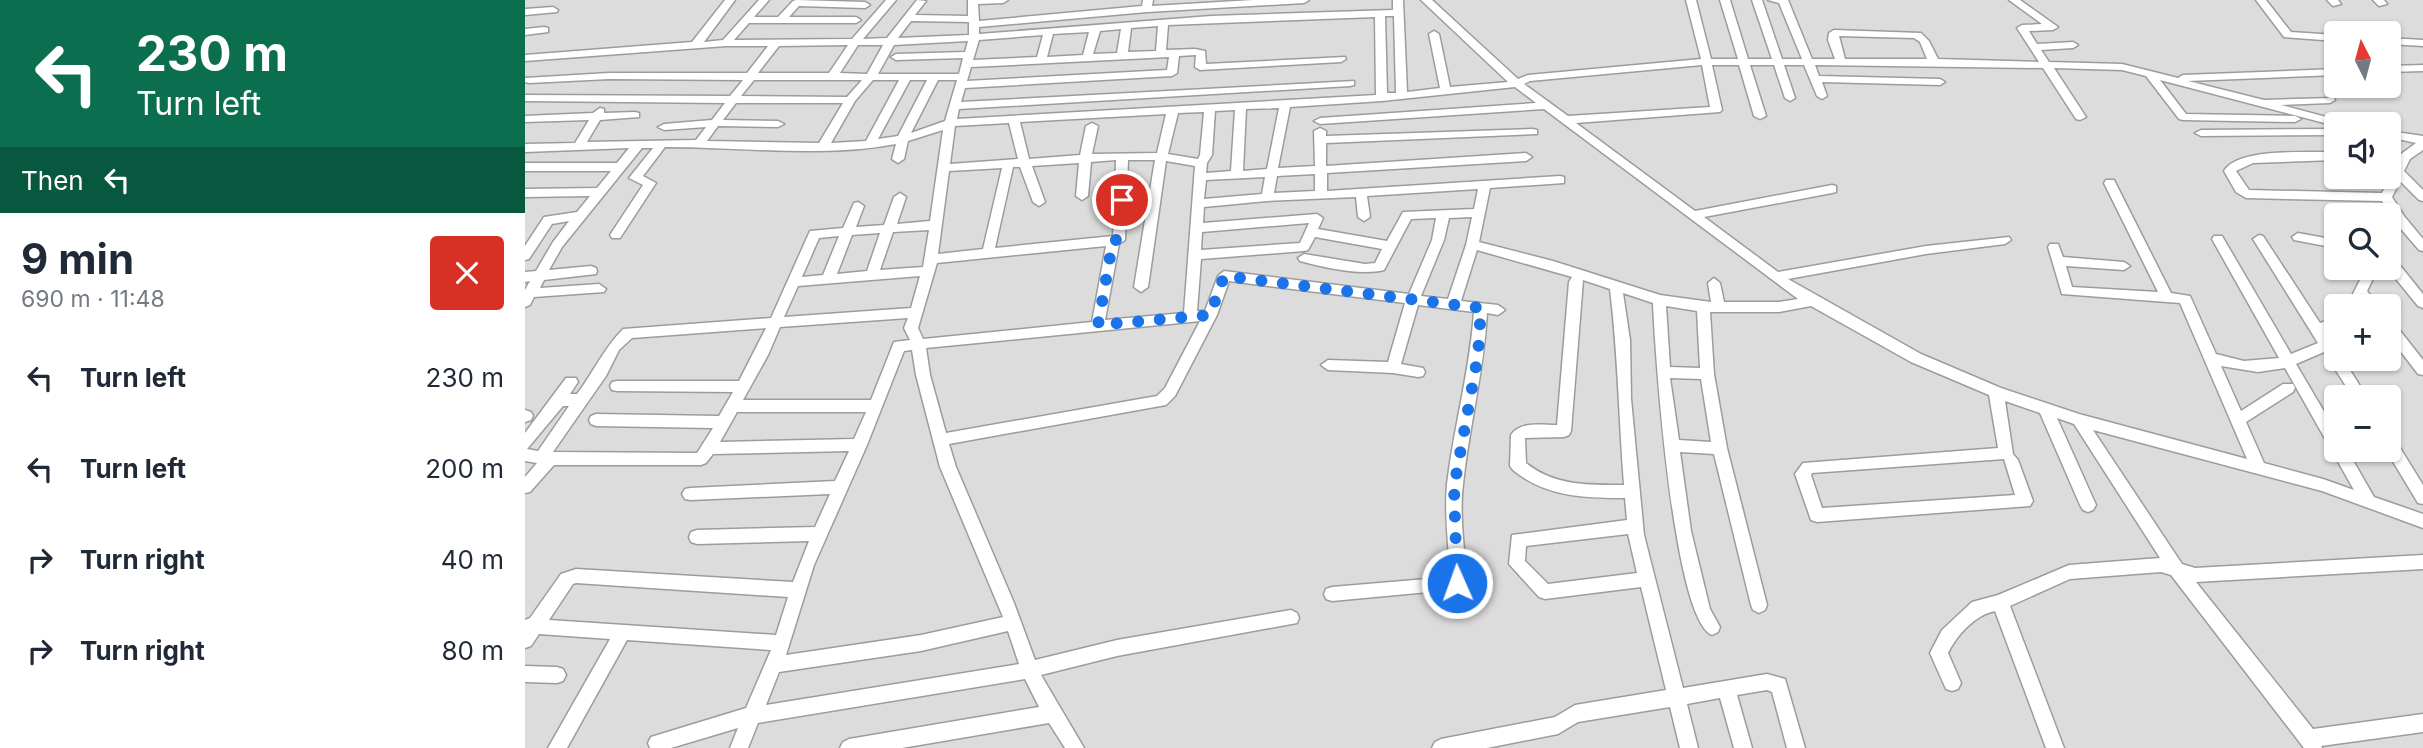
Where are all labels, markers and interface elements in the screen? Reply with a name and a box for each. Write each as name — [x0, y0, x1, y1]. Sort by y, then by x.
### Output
north arrow — [2324, 21, 2401, 98]
map controls — [2324, 21, 2401, 462]
text: 230 m — [136, 24, 288, 83]
icon: left — [21, 28, 112, 119]
text: Turn left — [136, 84, 261, 123]
button: sound — [2324, 112, 2401, 189]
icon: left — [98, 161, 136, 199]
text: Then — [21, 165, 84, 196]
pin — [1092, 170, 1152, 230]
icon: arrive — [1103, 181, 1141, 219]
button: search — [2324, 203, 2401, 280]
text: 9 min — [21, 233, 134, 284]
button: close — [430, 236, 504, 310]
text: 690 m · 11:48 — [21, 285, 165, 313]
button: + — [2324, 294, 2401, 371]
icon: left — [21, 359, 59, 397]
text: Turn left — [80, 362, 186, 393]
text: 230 m — [426, 362, 504, 393]
button: − — [2324, 385, 2401, 462]
icon: left — [21, 450, 59, 488]
text: Turn left — [80, 453, 186, 484]
text: 200 m — [425, 453, 504, 484]
icon: right — [21, 541, 59, 579]
text: Turn right — [80, 544, 205, 575]
text: 40 m — [441, 544, 504, 575]
position arrow — [1420, 546, 1494, 620]
icon: right — [21, 632, 59, 670]
text: Turn right — [80, 635, 205, 666]
text: 80 m — [441, 635, 504, 666]

